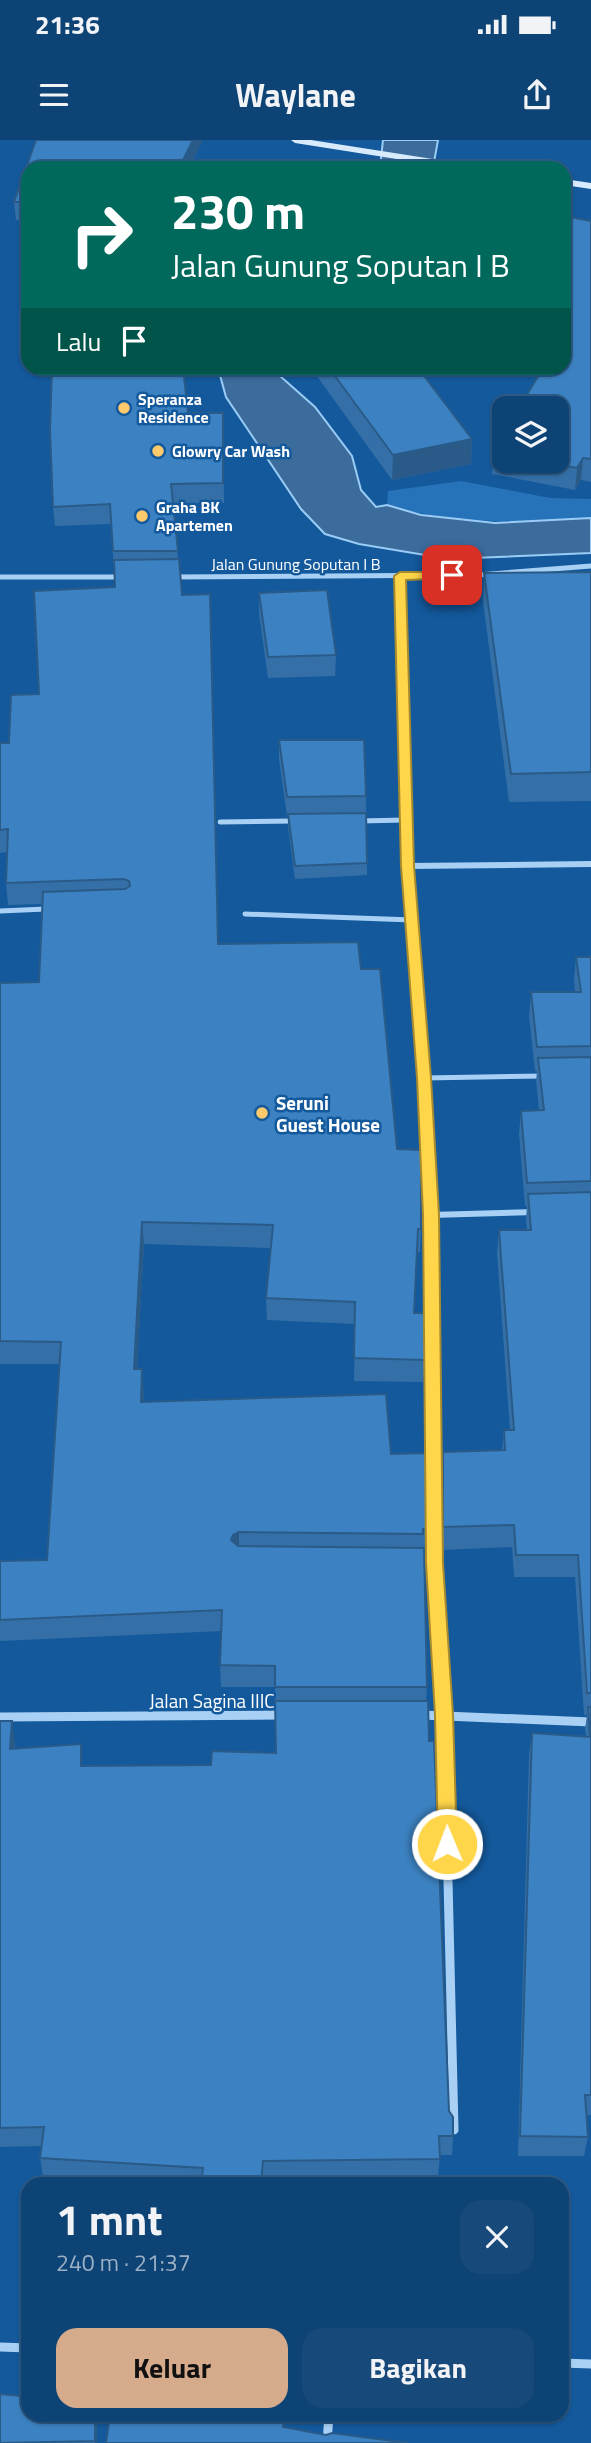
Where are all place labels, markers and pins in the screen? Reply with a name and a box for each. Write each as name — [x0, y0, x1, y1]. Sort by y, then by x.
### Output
place label: Speranza Residence — [138, 387, 209, 429]
marker: Speranza Residence — [116, 400, 132, 416]
place label: Glowry Car Wash — [172, 439, 290, 463]
marker: Glowry Car Wash — [150, 443, 166, 459]
place label: Graha BK Apartemen — [156, 495, 233, 537]
marker: Graha BK Apartemen — [134, 508, 150, 524]
pin — [422, 545, 482, 605]
place label: Seruni Guest House — [276, 1088, 380, 1139]
marker: Seruni Guest House — [254, 1105, 270, 1121]

